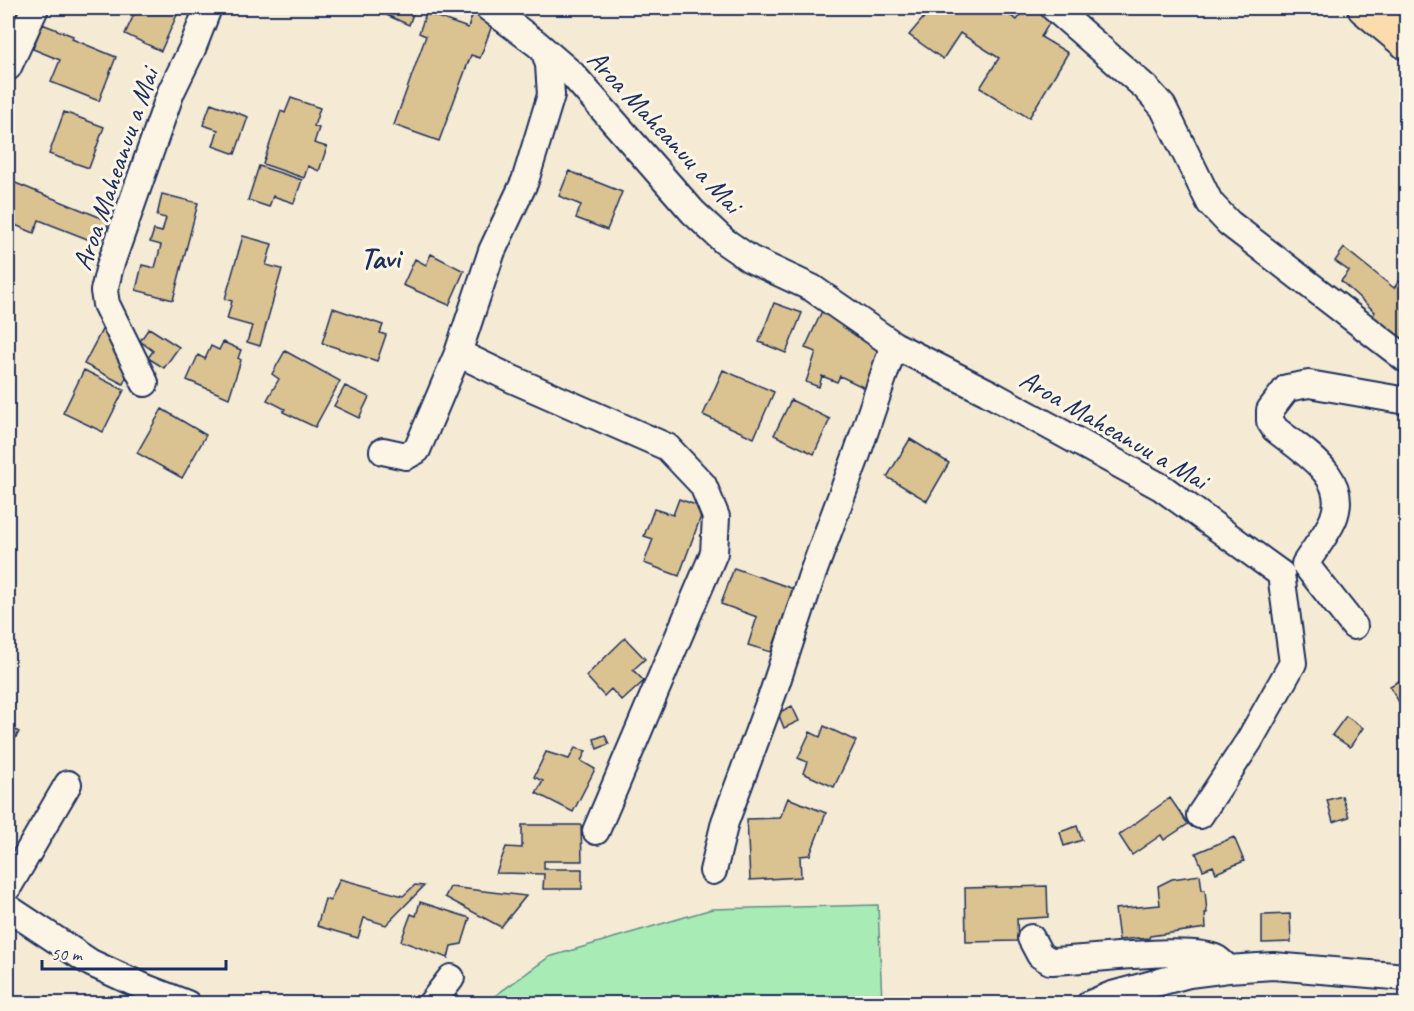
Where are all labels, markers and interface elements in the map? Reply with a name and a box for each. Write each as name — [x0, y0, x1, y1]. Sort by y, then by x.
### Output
street label: Aroa Maheanuu a Mai — [580, 42, 752, 223]
street label: Aroa Maheanuu a Mai — [64, 60, 167, 275]
district label: Tavi — [360, 239, 404, 277]
street label: Aroa Maheanuu a Mai — [1014, 361, 1218, 499]
scale bar — [42, 933, 226, 971]
text: 50 m — [51, 943, 84, 965]

